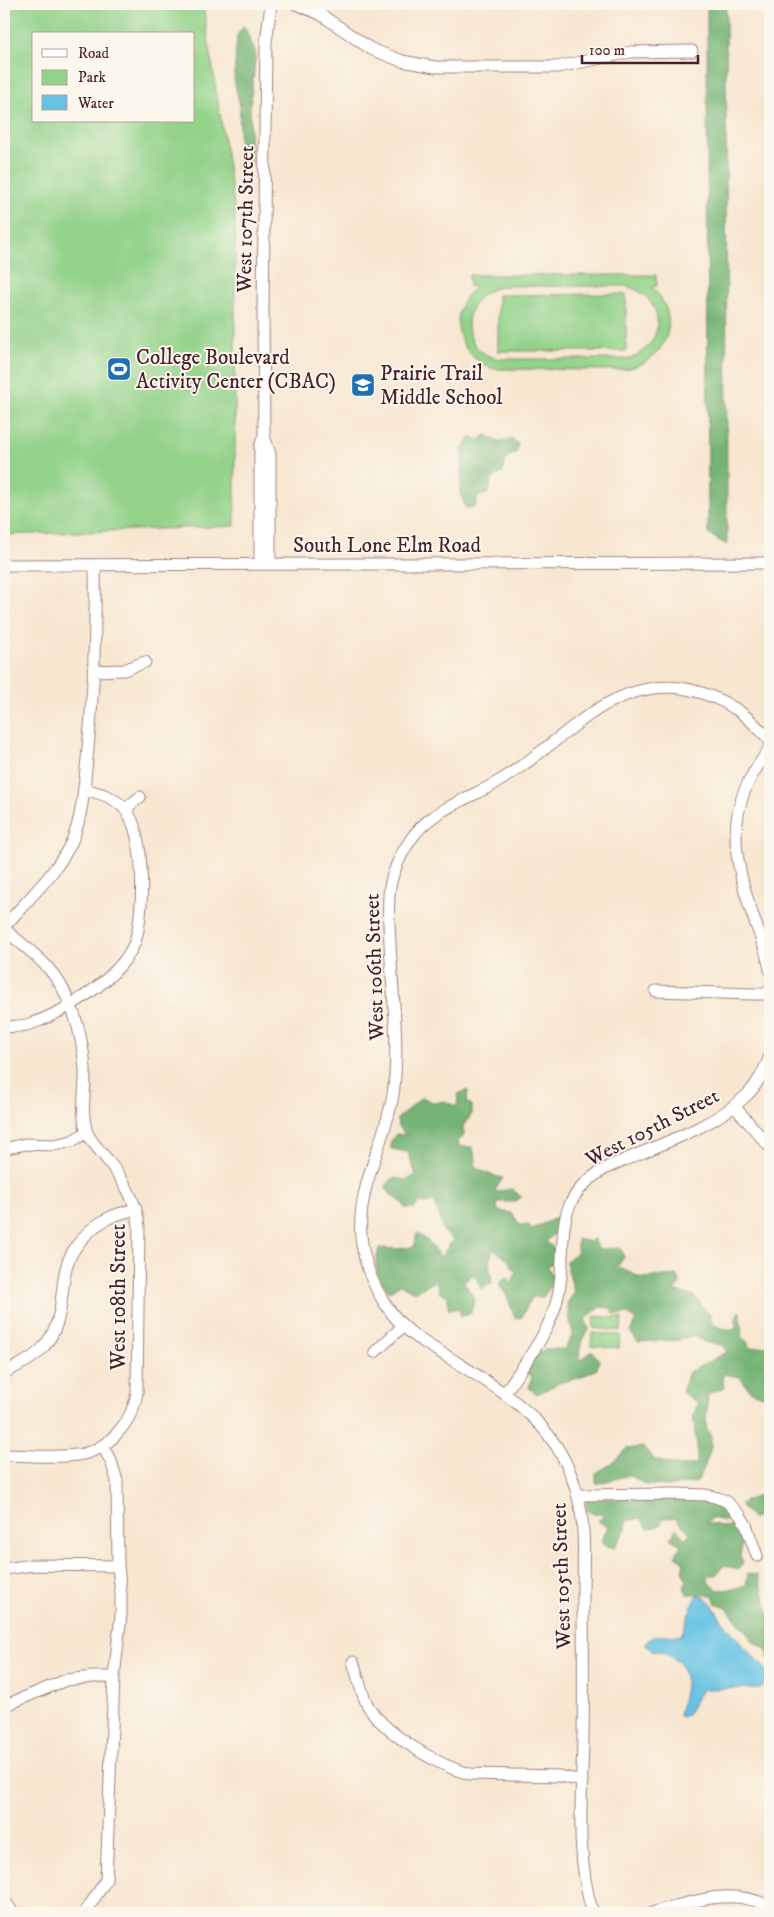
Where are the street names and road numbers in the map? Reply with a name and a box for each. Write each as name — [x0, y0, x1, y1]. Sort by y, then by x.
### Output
street label: West 107th Street — [232, 145, 260, 294]
street label: South Lone Elm Road — [293, 533, 482, 559]
street label: West 106th Street — [359, 893, 391, 1042]
street label: West 105th Street — [580, 1083, 724, 1173]
street label: West 108th Street — [106, 1223, 132, 1371]
street label: West 105th Street — [546, 1502, 578, 1651]

